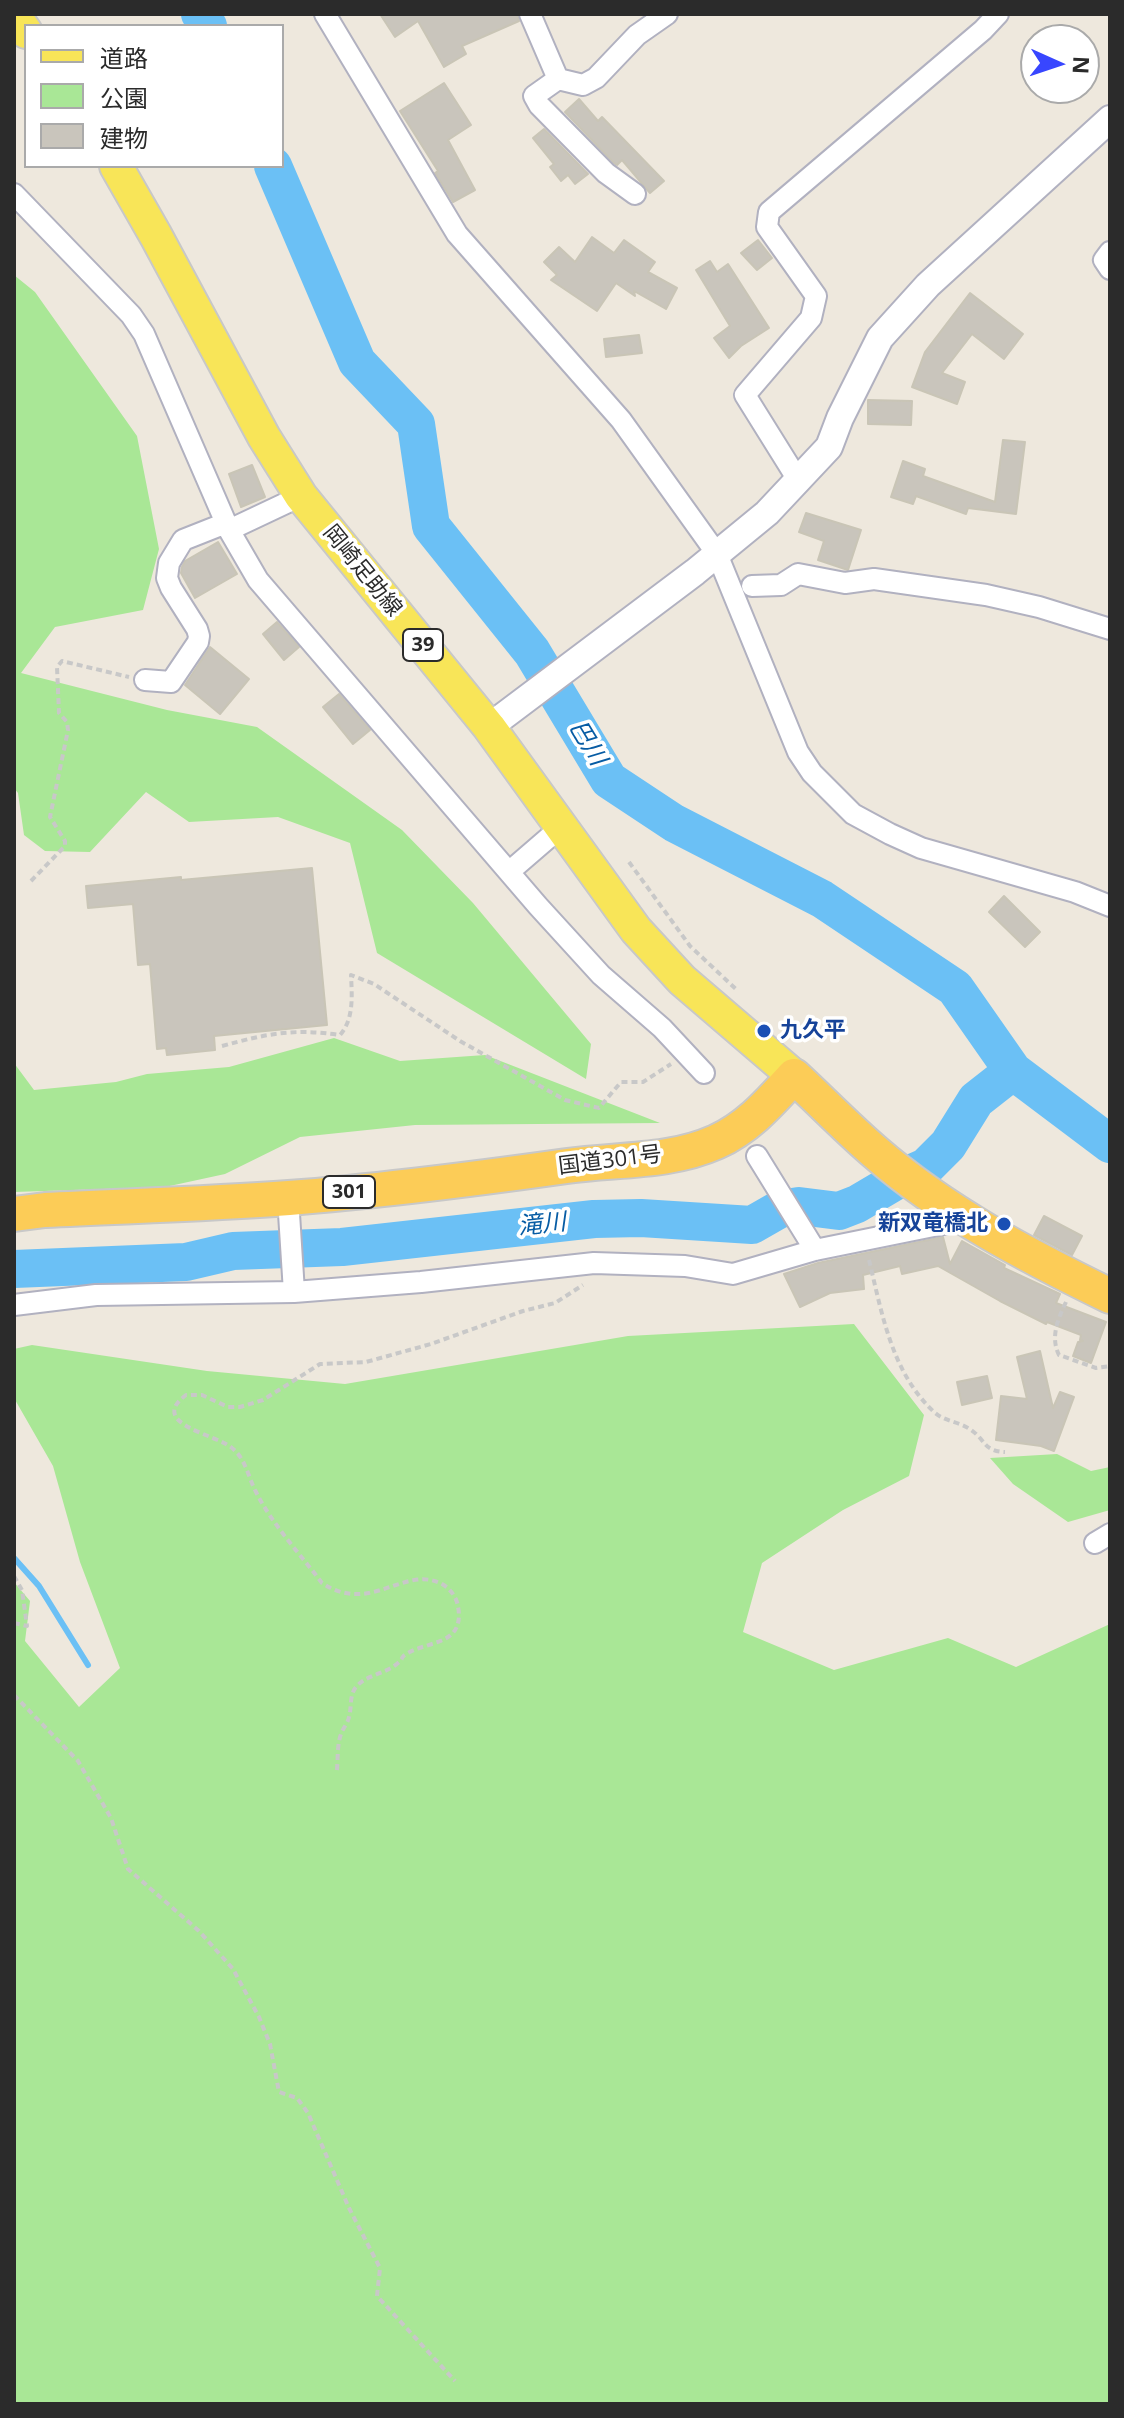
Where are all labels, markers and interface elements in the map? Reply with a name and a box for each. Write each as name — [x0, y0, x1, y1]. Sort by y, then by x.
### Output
legend — [24, 24, 284, 168]
north arrow — [1020, 24, 1100, 104]
text: 道路 — [100, 41, 148, 74]
text: N — [1067, 55, 1097, 75]
text: 公園 — [100, 81, 148, 114]
text: 建物 — [100, 121, 148, 154]
street label: 岡崎足助線 — [317, 520, 407, 622]
road number: 39 — [403, 629, 443, 661]
water label: 巴川 — [562, 715, 612, 771]
place label: 九久平 — [780, 1018, 846, 1044]
marker: 九久平 — [755, 1022, 773, 1040]
street label: 国道301号 — [557, 1142, 663, 1180]
road number: 301 — [323, 1176, 375, 1208]
water label: 滝川 — [517, 1208, 567, 1242]
place label: 新双竜橋北 — [878, 1211, 988, 1237]
marker: 新双竜橋北 — [995, 1215, 1013, 1233]

